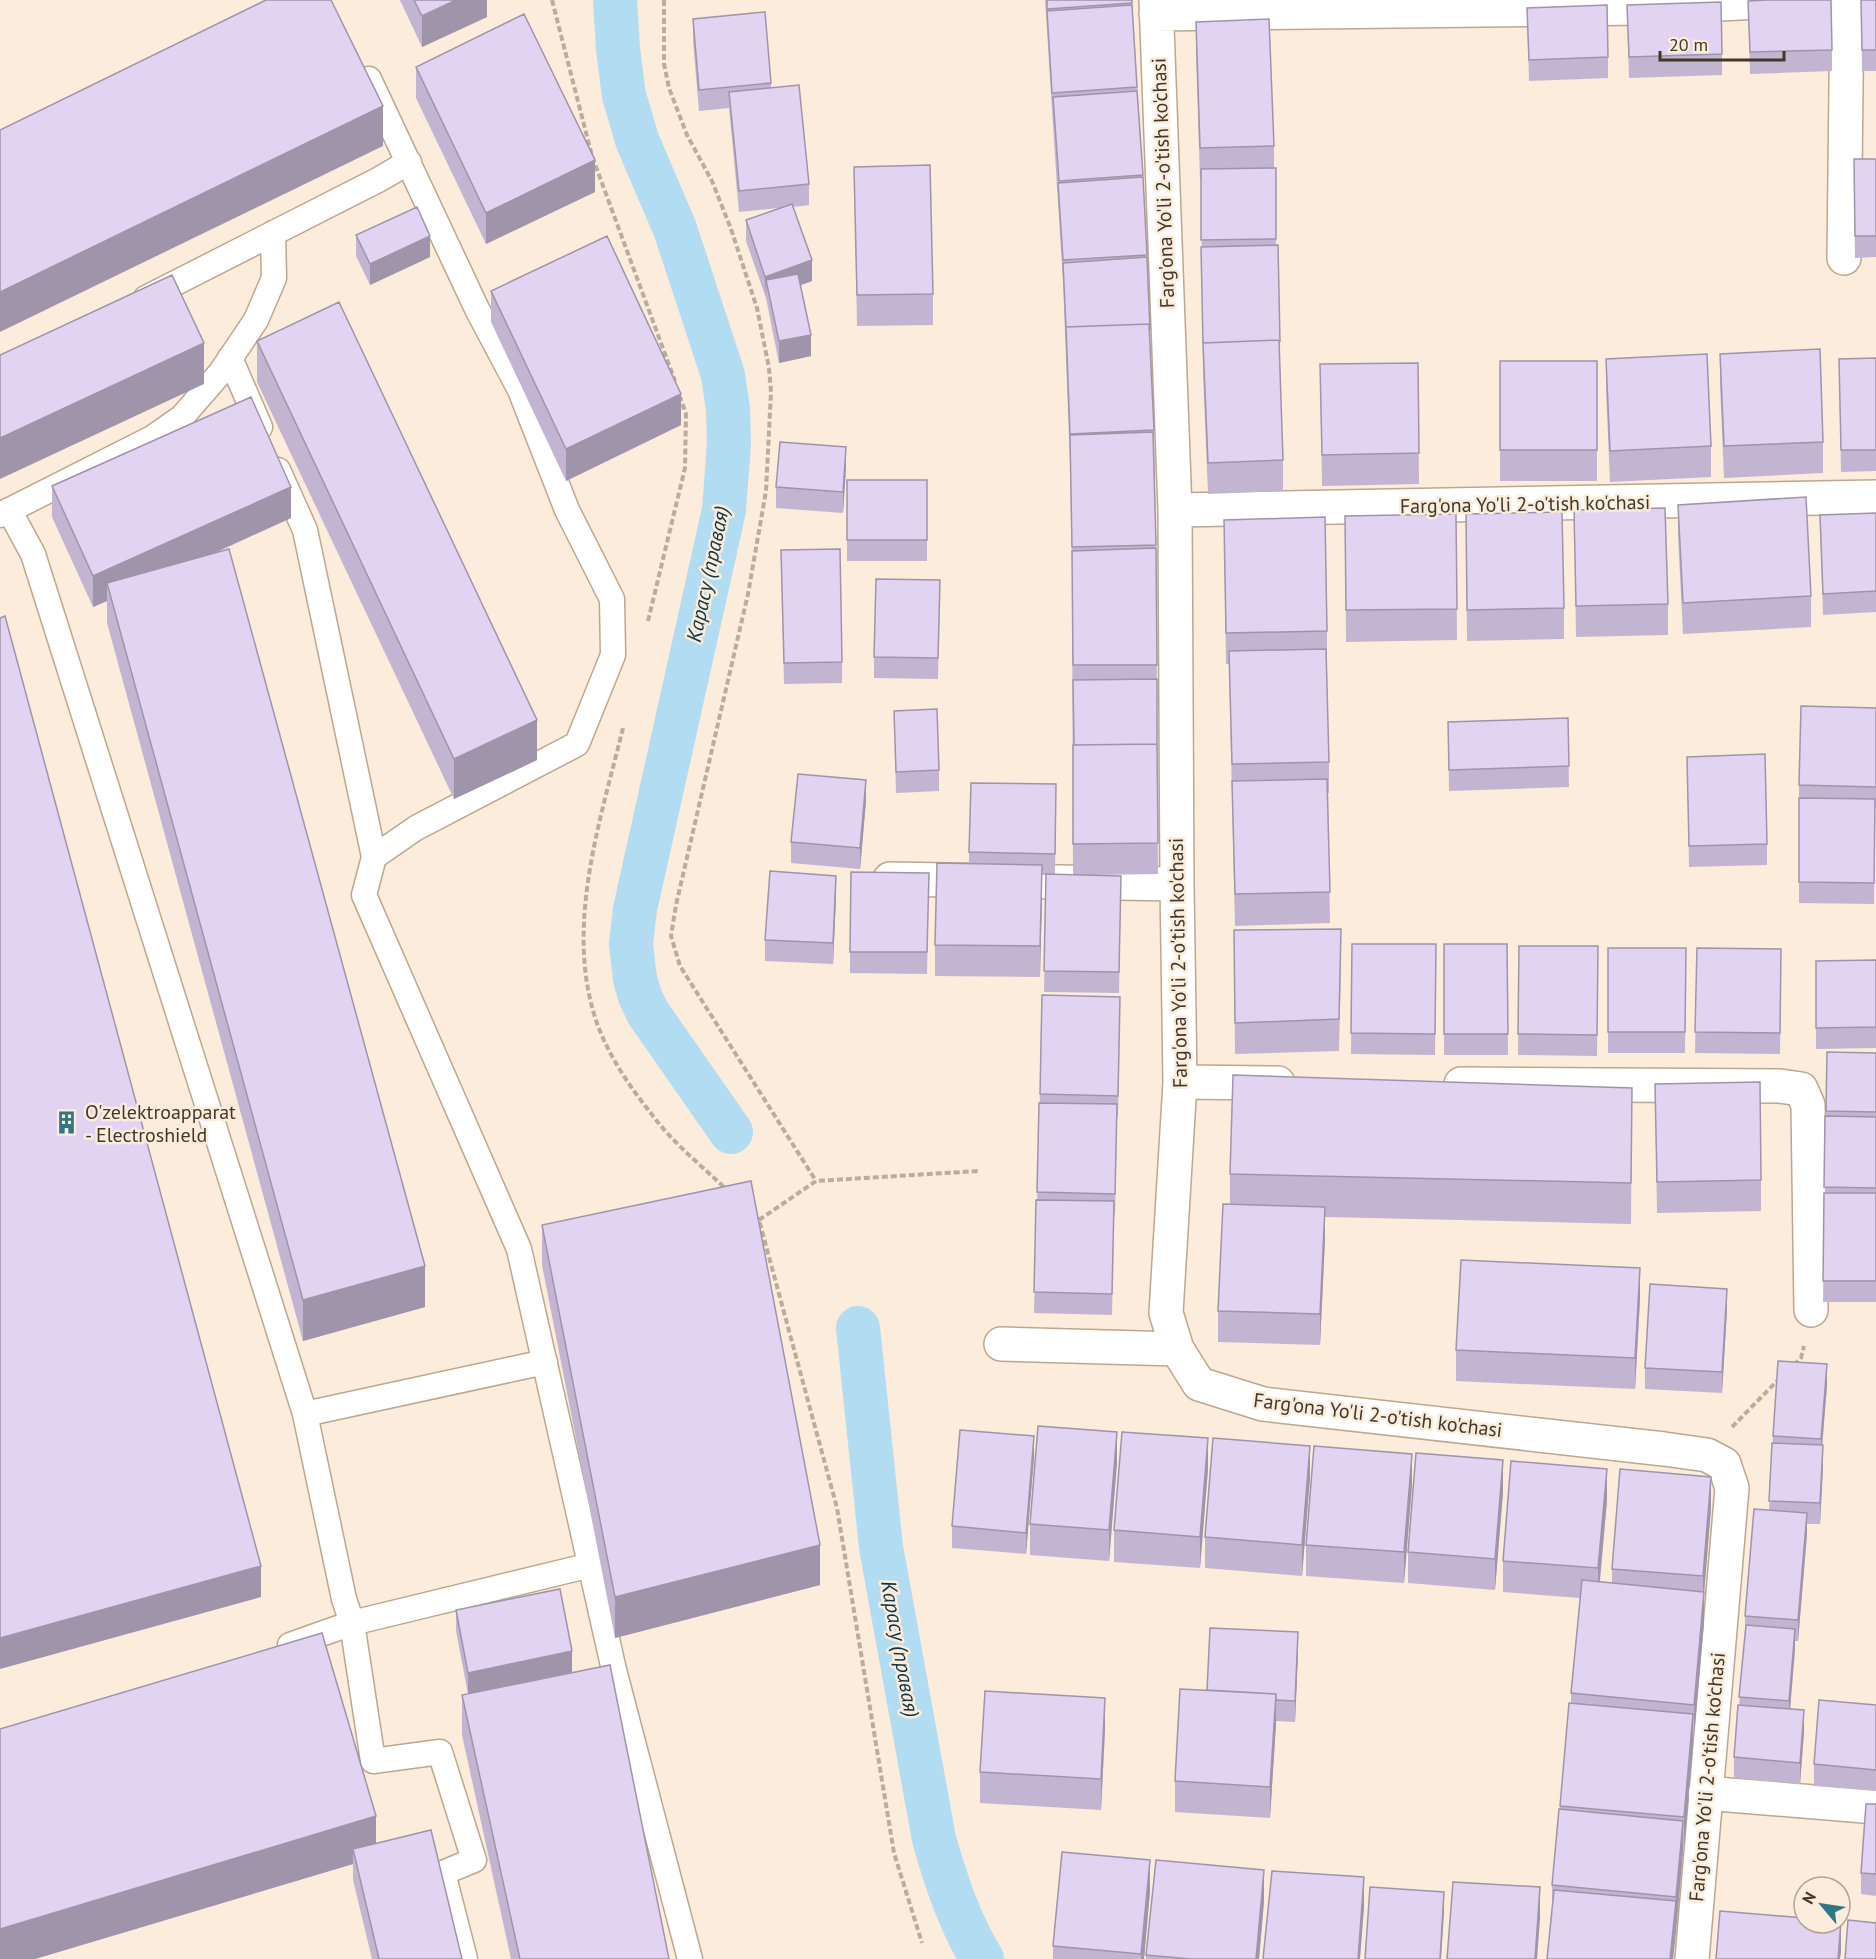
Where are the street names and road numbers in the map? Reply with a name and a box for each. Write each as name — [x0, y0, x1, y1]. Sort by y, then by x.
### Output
street label: Farg'ona Yo'li 2-o'tish ko'chasi — [1146, 57, 1180, 309]
street label: Farg'ona Yo'li 2-o'tish ko'chasi — [1400, 489, 1650, 519]
street label: Farg'ona Yo'li 2-o'tish ko'chasi — [1163, 838, 1193, 1088]
street label: Farg'ona Yo'li 2-o'tish ko'chasi — [1252, 1387, 1504, 1443]
street label: Farg'ona Yo'li 2-o'tish ko'chasi — [1683, 1651, 1731, 1903]

